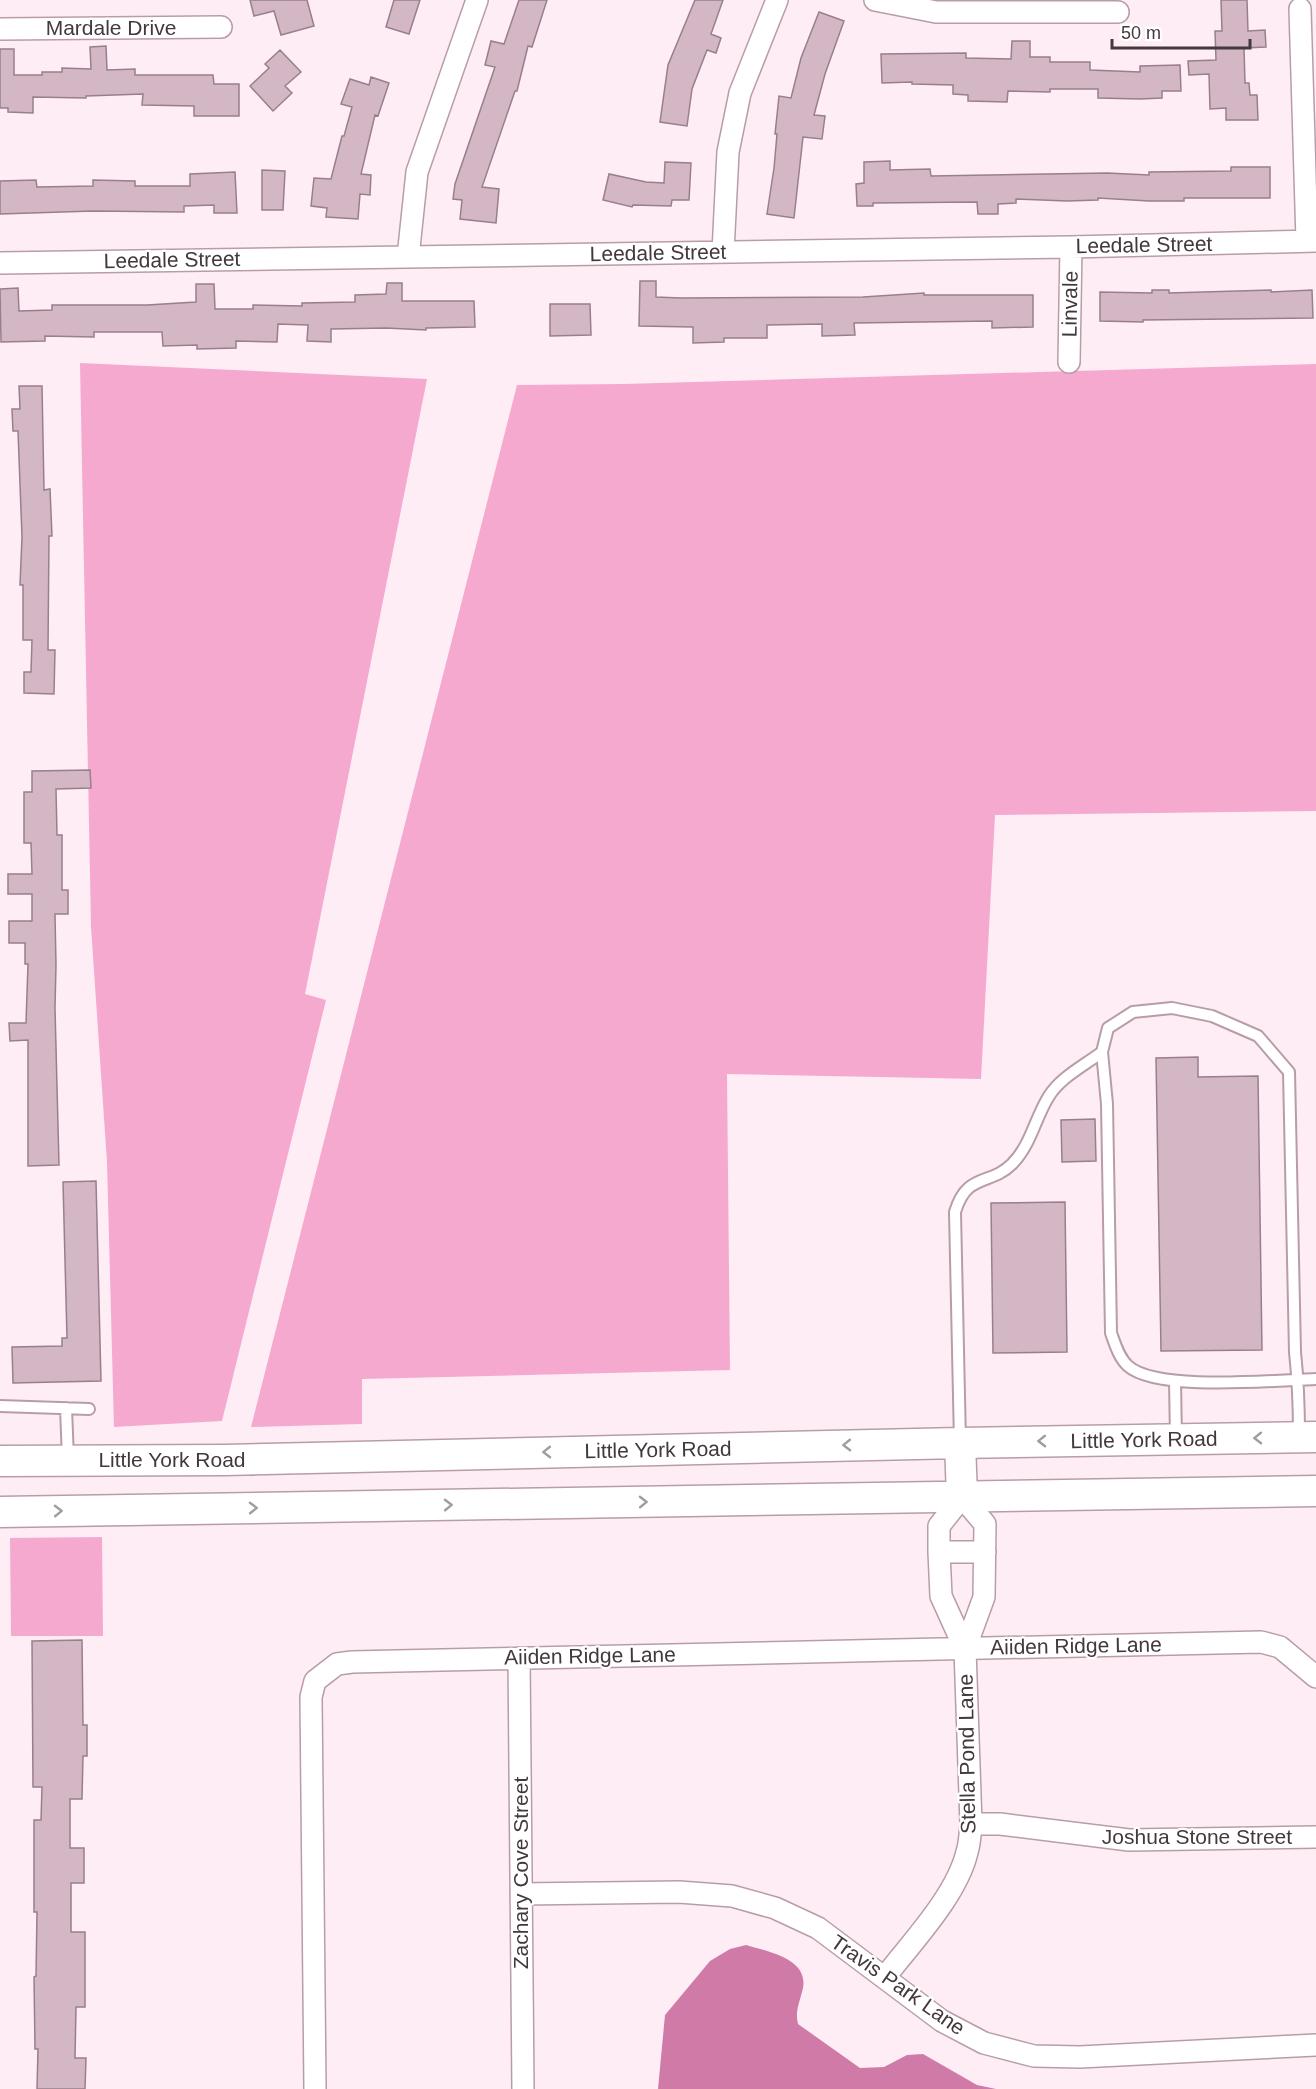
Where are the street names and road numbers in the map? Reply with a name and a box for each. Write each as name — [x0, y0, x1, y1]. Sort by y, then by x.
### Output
street label: Mardale Drive — [46, 16, 176, 39]
street label: Leedale Street — [1075, 232, 1213, 257]
street label: Leedale Street — [589, 240, 727, 265]
street label: Leedale Street — [103, 247, 241, 272]
street label: Linvale — [1057, 271, 1082, 337]
street label: Little York Road — [1070, 1427, 1218, 1452]
street label: Little York Road — [584, 1437, 732, 1462]
street label: Little York Road — [98, 1448, 246, 1471]
street label: Aiiden Ridge Lane — [990, 1633, 1162, 1658]
street label: Aiiden Ridge Lane — [504, 1643, 676, 1668]
street label: Stella Pond Lane — [954, 1674, 979, 1834]
street label: Zachary Cove Street — [509, 1777, 532, 1969]
street label: Joshua Stone Street — [1102, 1825, 1292, 1848]
street label: Travis Park Lane — [827, 1930, 970, 2039]

